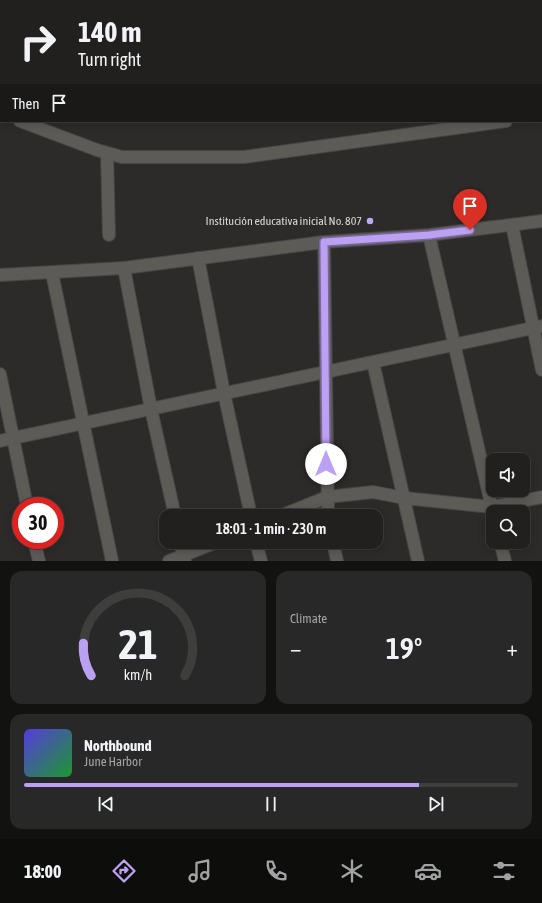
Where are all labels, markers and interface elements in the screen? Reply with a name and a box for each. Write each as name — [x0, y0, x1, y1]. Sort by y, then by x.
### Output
icon: right — [12, 16, 64, 68]
text: 140 m — [78, 16, 141, 48]
text: Turn right — [78, 49, 141, 70]
icon: arrive — [48, 92, 70, 114]
text: Then — [12, 95, 40, 112]
pin — [453, 189, 487, 230]
icon: arrive — [459, 195, 481, 217]
place label: Institución educativa inicial No. 807 — [206, 214, 362, 228]
marker: Institución educativa inicial No. 807 — [365, 216, 375, 226]
position arrow — [305, 443, 347, 485]
map controls — [486, 453, 530, 549]
button: sound — [486, 453, 530, 497]
speed limit sign: 30 — [12, 497, 64, 549]
button: search — [486, 505, 530, 549]
text: 18:01 · 1 min · 230 m — [216, 520, 326, 537]
text: Climate — [290, 611, 327, 626]
text: 21 — [118, 619, 158, 667]
text: 19° — [386, 631, 422, 665]
text: − — [290, 635, 301, 661]
text: + — [507, 635, 518, 661]
text: km/h — [124, 666, 152, 682]
text: Northbound — [84, 737, 152, 754]
text: June Harbor — [84, 754, 142, 769]
icon: previous — [95, 793, 117, 815]
icon: pause — [260, 793, 282, 815]
icon: next — [425, 793, 447, 815]
icon: directions — [110, 857, 138, 885]
icon: music — [186, 857, 214, 885]
icon: phone — [262, 857, 290, 885]
icon: climate — [338, 857, 366, 885]
icon: car — [414, 857, 442, 885]
icon: filters — [490, 857, 518, 885]
text: 18:00 — [24, 861, 61, 882]

